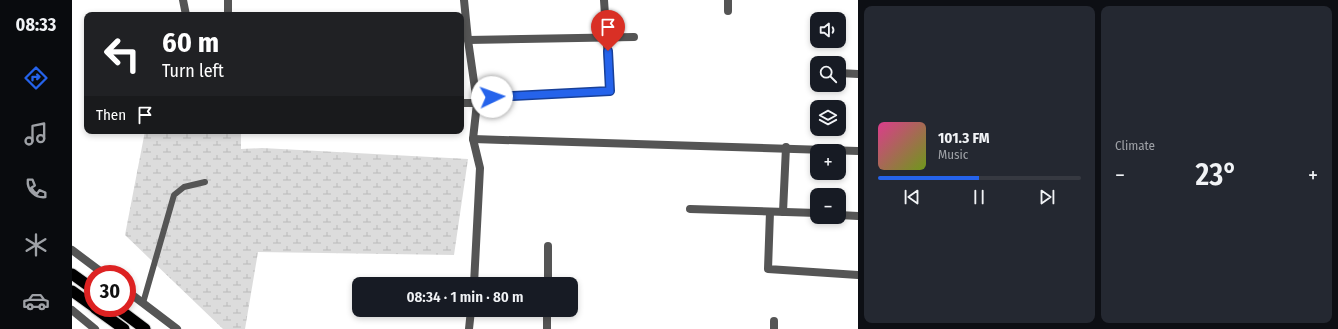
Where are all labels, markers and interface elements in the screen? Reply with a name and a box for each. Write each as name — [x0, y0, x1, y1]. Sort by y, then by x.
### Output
pin — [591, 10, 625, 51]
map controls — [810, 12, 846, 224]
button: sound — [810, 12, 846, 48]
text: 08:33 — [16, 14, 56, 36]
icon: arrive — [597, 16, 619, 38]
text: 60 m — [162, 26, 219, 59]
icon: left — [96, 28, 148, 80]
button: search — [810, 56, 846, 92]
text: Turn left — [162, 60, 224, 82]
icon: directions — [22, 64, 50, 92]
position arrow — [471, 76, 513, 118]
button: layers — [810, 100, 846, 136]
icon: arrive — [134, 104, 156, 126]
text: Then — [96, 106, 126, 124]
icon: music — [22, 120, 50, 148]
text: 101.3 FM — [938, 129, 989, 147]
text: Climate — [1115, 138, 1155, 153]
button: + — [810, 144, 846, 180]
text: Music — [938, 147, 968, 162]
text: 23° — [1196, 157, 1237, 193]
text: − — [1115, 162, 1125, 189]
text: + — [1308, 162, 1318, 189]
icon: phone — [22, 175, 50, 203]
icon: previous — [901, 186, 923, 208]
icon: pause — [968, 186, 990, 208]
icon: next — [1036, 186, 1058, 208]
button: − — [810, 188, 846, 224]
icon: climate — [22, 231, 50, 259]
speed limit sign: 30 — [84, 265, 136, 317]
icon: car — [22, 287, 50, 315]
text: 08:34 · 1 min · 80 m — [406, 288, 524, 306]

